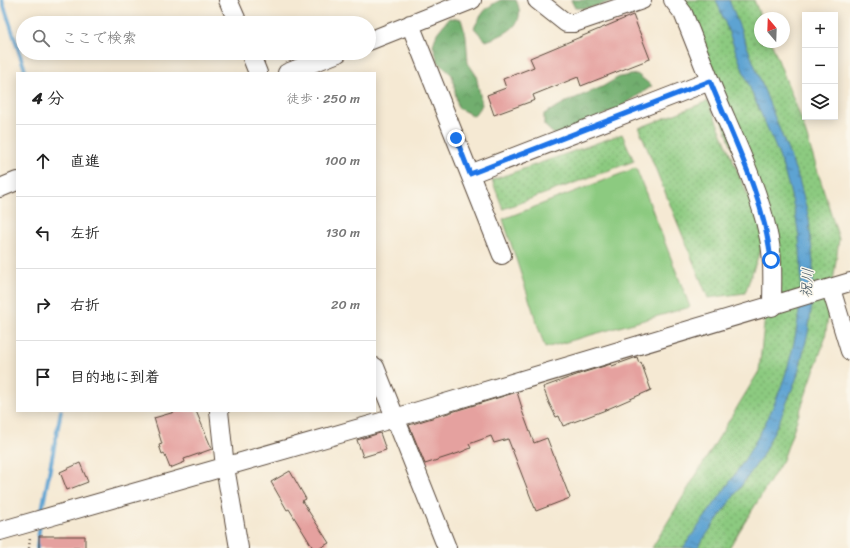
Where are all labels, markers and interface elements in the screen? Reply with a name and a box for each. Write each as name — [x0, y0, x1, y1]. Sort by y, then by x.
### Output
north arrow — [754, 12, 790, 48]
map controls — [802, 12, 838, 120]
button: + — [802, 12, 838, 48]
search box — [16, 16, 376, 60]
text: ここで検索 — [62, 25, 137, 51]
icon: search — [30, 27, 52, 49]
button: − — [802, 48, 838, 84]
text: 4 分 — [32, 83, 64, 113]
button: layers — [802, 84, 838, 120]
text: 徒歩 · 250 m — [287, 87, 360, 110]
route end — [447, 129, 465, 147]
text: 直進 — [70, 148, 100, 174]
text: 100 m — [325, 149, 360, 172]
icon: ahead — [32, 150, 54, 172]
text: 左折 — [70, 220, 100, 246]
text: 130 m — [326, 221, 360, 244]
icon: left — [32, 222, 54, 244]
route start — [762, 251, 780, 269]
water label: 祝川 — [793, 267, 821, 299]
text: 右折 — [70, 292, 100, 318]
text: 20 m — [331, 293, 360, 316]
icon: right — [32, 294, 54, 316]
text: 目的地に到着 — [70, 364, 160, 390]
icon: arrive — [32, 366, 54, 388]

